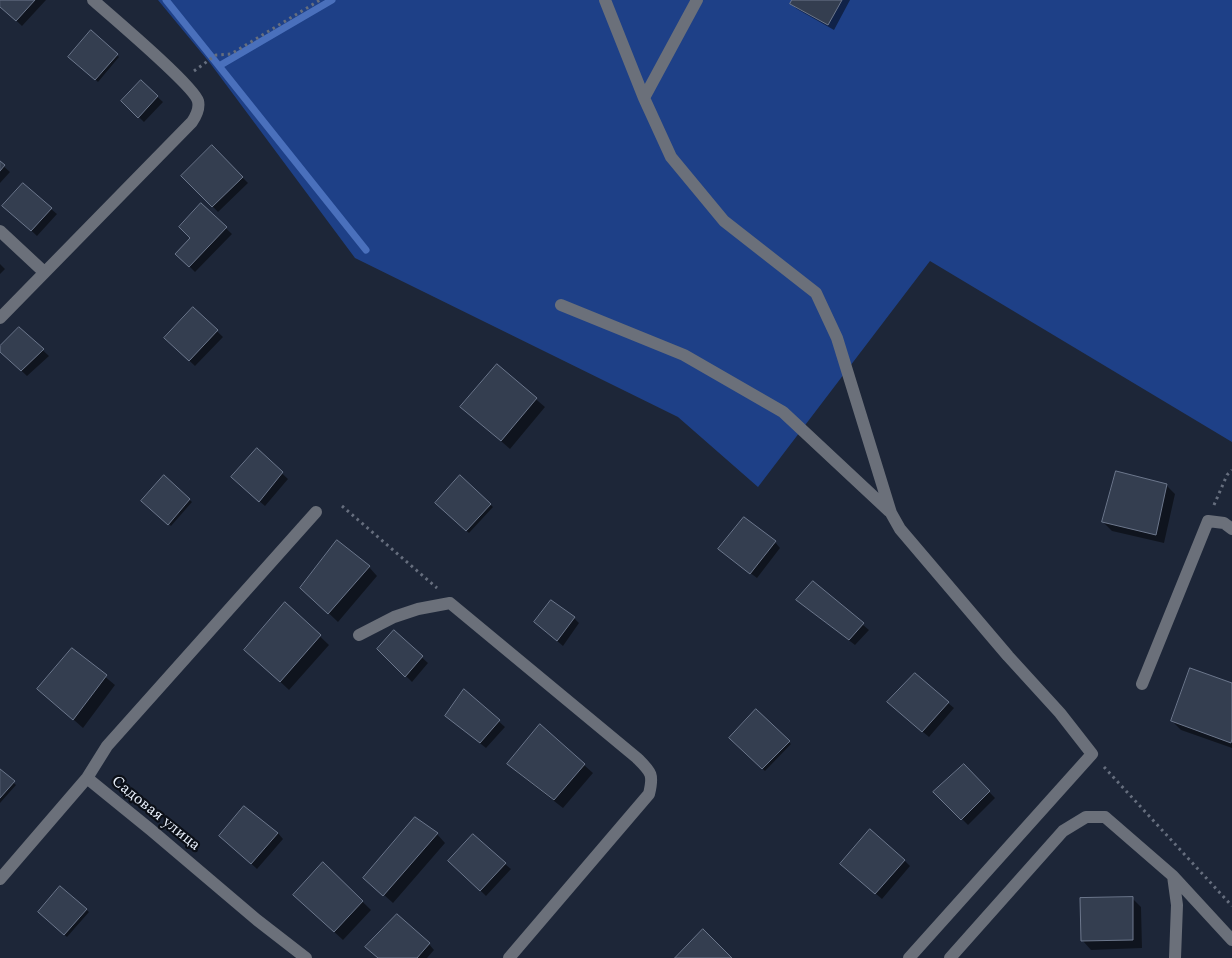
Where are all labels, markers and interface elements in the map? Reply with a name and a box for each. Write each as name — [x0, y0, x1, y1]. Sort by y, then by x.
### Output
street label: Садовая улица — [107, 772, 203, 856]

